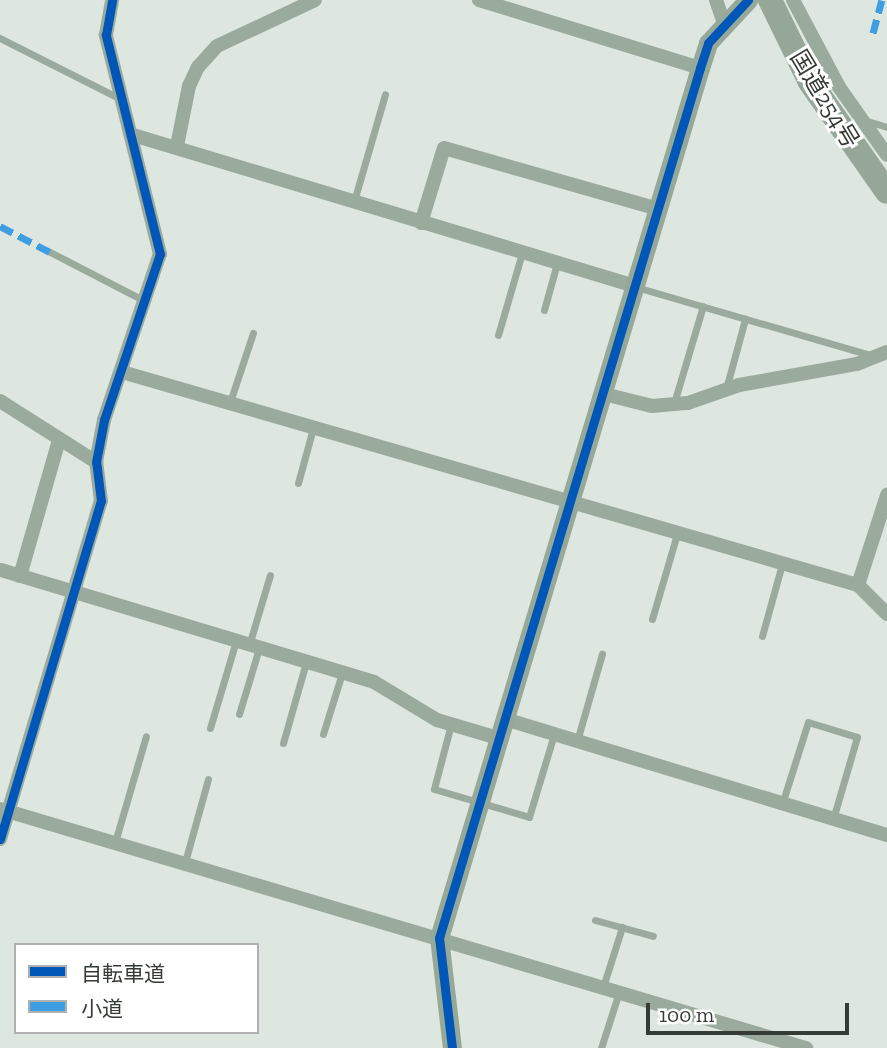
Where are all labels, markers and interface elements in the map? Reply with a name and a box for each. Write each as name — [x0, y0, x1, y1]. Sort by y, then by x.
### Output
street label: 国道254号 — [784, 45, 866, 153]
legend — [14, 943, 259, 1034]
text: 自転車道 — [81, 961, 165, 986]
scale bar — [649, 988, 852, 1032]
text: 小道 — [81, 996, 123, 1021]
text: 100 m — [659, 1002, 714, 1027]

